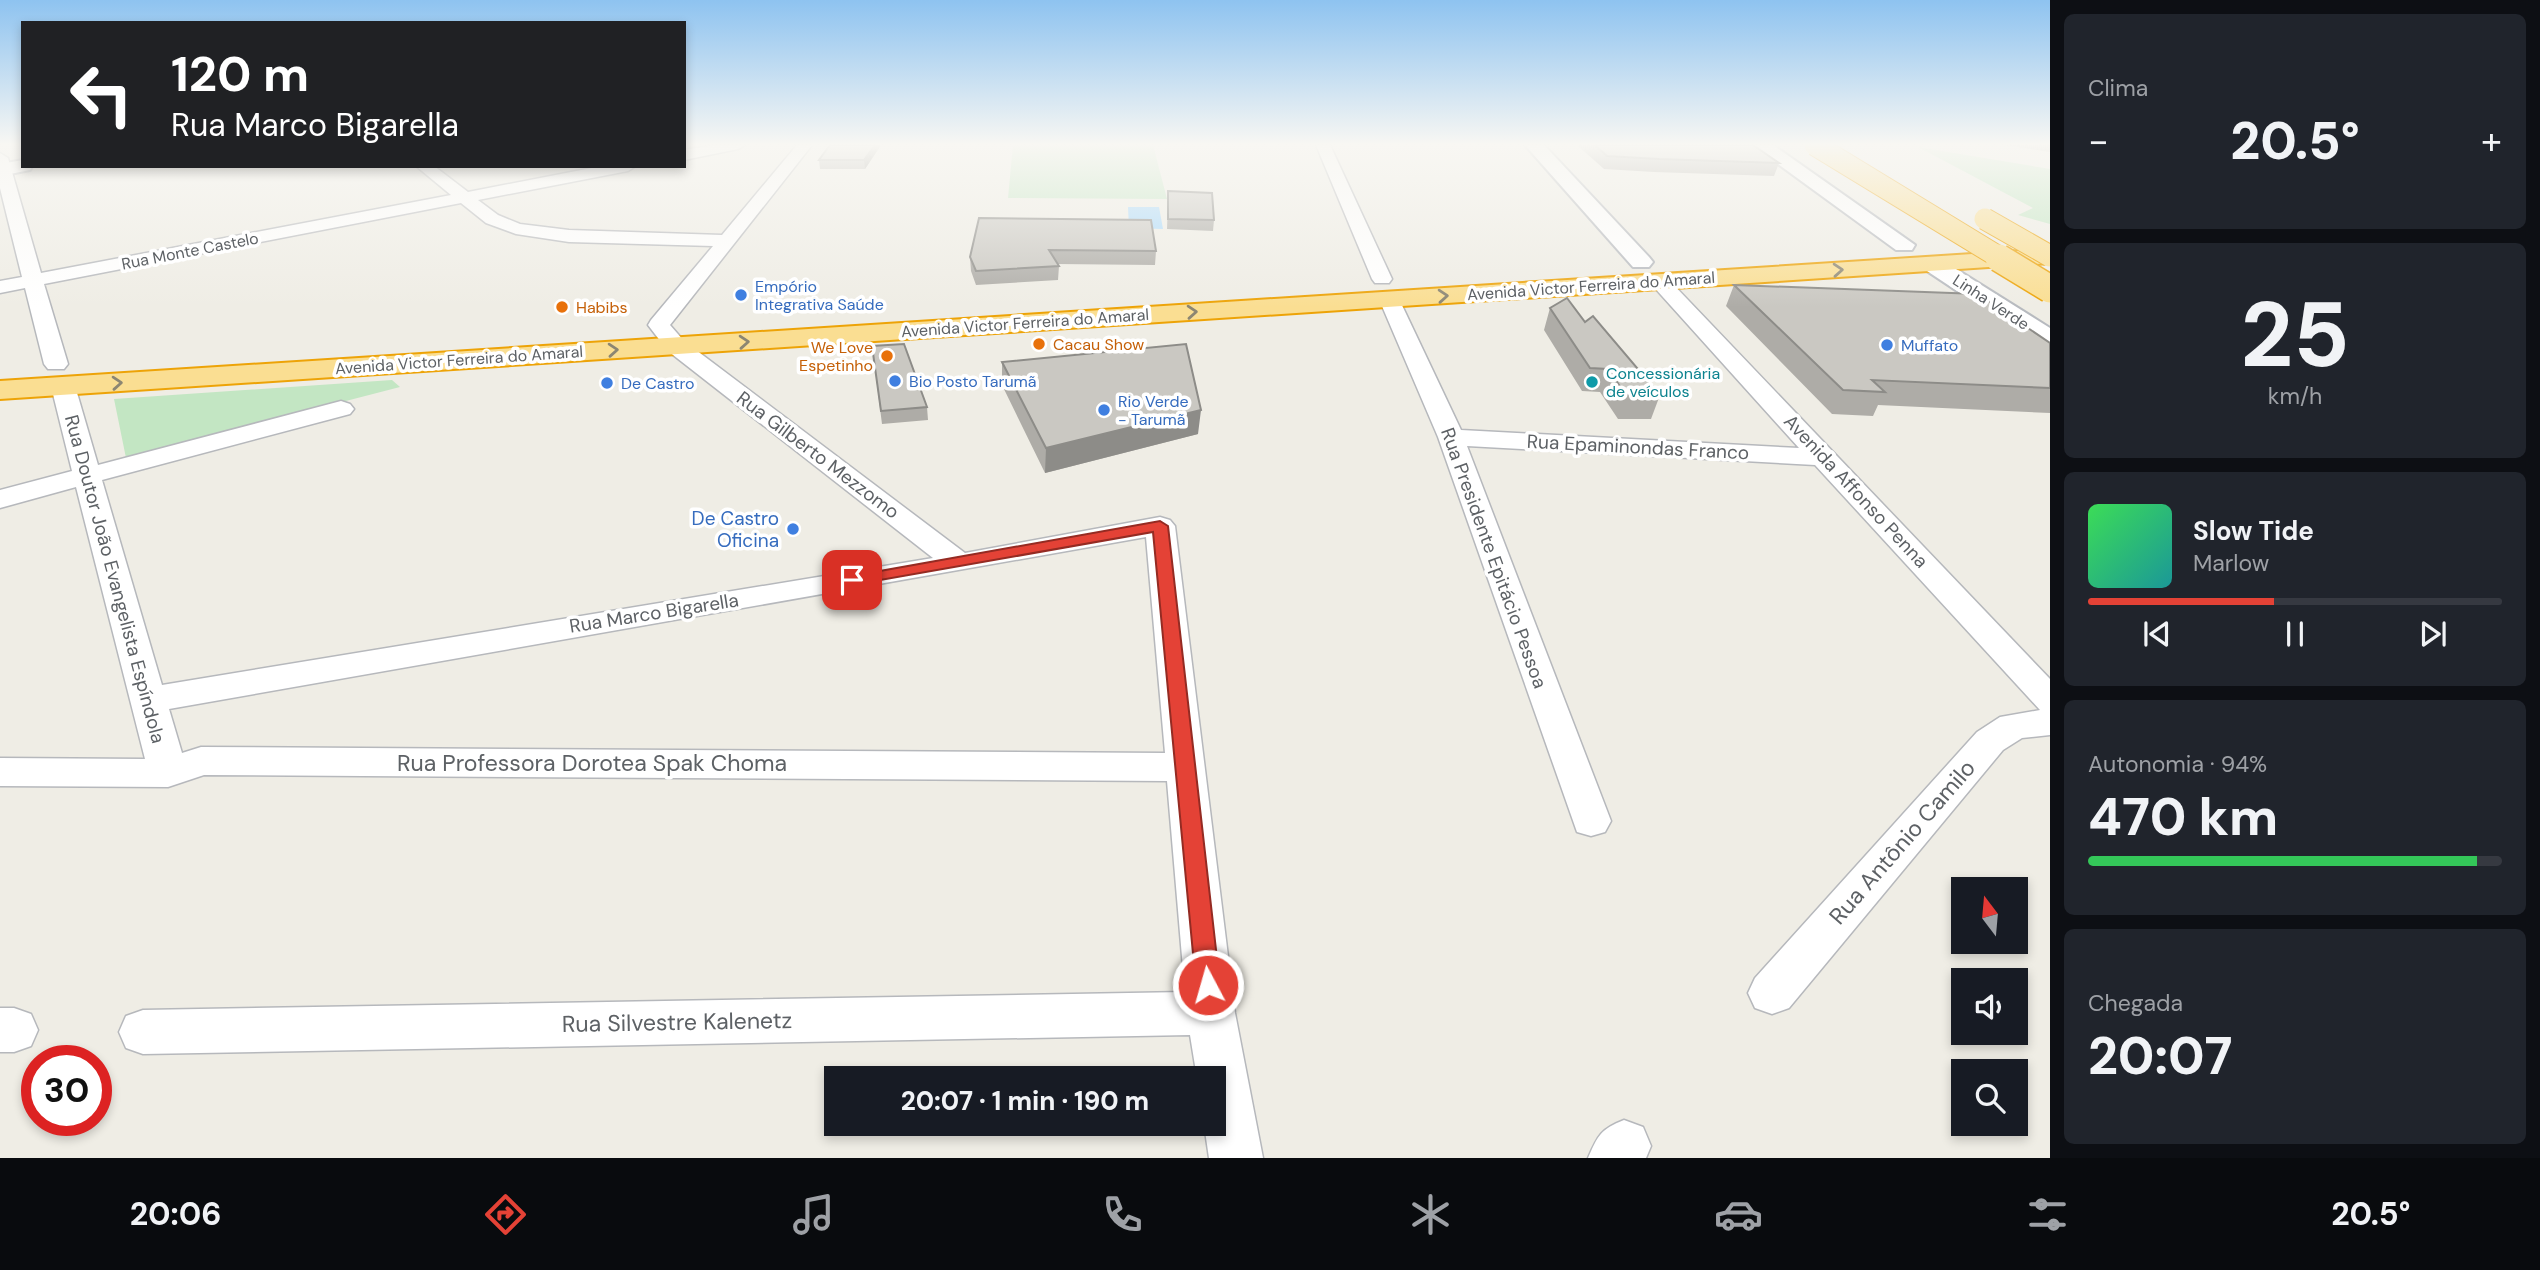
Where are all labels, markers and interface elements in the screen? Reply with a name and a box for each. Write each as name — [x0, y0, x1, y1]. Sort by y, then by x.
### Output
text: 120 m — [171, 42, 309, 106]
icon: left — [56, 49, 147, 140]
text: Clima — [2088, 73, 2148, 103]
text: Rua Marco Bigarella — [171, 104, 459, 146]
text: 20.5° — [2230, 107, 2360, 175]
text: − — [2088, 116, 2109, 166]
text: + — [2481, 116, 2502, 166]
street label: Rua Monte Castelo — [120, 227, 260, 275]
one-way arrow — [1833, 263, 1844, 278]
street label: Avenida Victor Ferreira do Amaral — [1466, 267, 1716, 305]
street label: Linha Verde — [1949, 269, 2033, 335]
place label: Empório Integrativa Saúde — [755, 276, 884, 315]
text: 25 — [2240, 276, 2350, 394]
marker: Empório Integrativa Saúde — [733, 287, 749, 303]
one-way arrow — [1438, 289, 1449, 304]
place label: Habibs — [576, 297, 628, 318]
marker: Habibs — [554, 299, 570, 315]
street label: Avenida Victor Ferreira do Amaral — [900, 304, 1150, 342]
one-way arrow — [1186, 305, 1197, 320]
one-way arrow — [739, 334, 750, 349]
place label: Cacau Show — [1053, 334, 1144, 355]
place label: Muffato — [1901, 335, 1958, 356]
marker: Cacau Show — [1031, 336, 1047, 352]
place label: We Love Espetinho — [799, 337, 873, 376]
marker: Muffato — [1879, 337, 1895, 353]
street label: Avenida Victor Ferreira do Amaral — [334, 341, 584, 379]
one-way arrow — [608, 343, 619, 358]
marker: We Love Espetinho — [879, 348, 895, 364]
place label: Concessionária de veículos — [1606, 363, 1720, 402]
place label: Bio Posto Tarumã — [909, 371, 1037, 392]
place label: De Castro — [621, 373, 695, 394]
marker: Bio Posto Tarumã — [887, 373, 903, 389]
marker: Concessionária de veículos — [1584, 374, 1600, 390]
one-way arrow — [112, 375, 123, 390]
marker: De Castro — [599, 375, 615, 391]
text: km/h — [2268, 381, 2322, 411]
street label: Rua Gilberto Mezzomo — [732, 386, 904, 524]
place label: Rio Verde - Tarumã — [1118, 391, 1189, 430]
marker: Rio Verde - Tarumã — [1096, 402, 1112, 418]
street label: Avenida Affonso Penna — [1778, 409, 1934, 573]
street label: Rua Doutor João Evangelista Espíndola — [59, 412, 171, 746]
street label: Rua Presidente Epitácio Pessoa — [1435, 424, 1553, 692]
street label: Rua Epaminondas Franco — [1526, 429, 1750, 465]
place label: De Castro Oficina — [692, 506, 779, 553]
text: Slow Tide — [2193, 514, 2314, 548]
marker: De Castro Oficina — [785, 521, 801, 537]
text: Marlow — [2193, 548, 2269, 578]
pin — [822, 550, 882, 610]
icon: arrive — [833, 561, 871, 599]
street label: Rua Marco Bigarella — [568, 587, 740, 639]
icon: previous — [2138, 615, 2176, 653]
icon: pause — [2276, 615, 2314, 653]
icon: next — [2414, 615, 2452, 653]
street label: Rua Professora Dorotea Spak Choma — [397, 748, 787, 778]
text: Autonomia · 94% — [2088, 749, 2267, 779]
street label: Rua Antônio Camilo — [1822, 753, 1982, 931]
text: 470 km — [2088, 783, 2278, 851]
north arrow — [1951, 877, 2028, 954]
map controls — [1951, 877, 2028, 1136]
position arrow — [1171, 948, 1245, 1022]
button: sound — [1951, 968, 2028, 1045]
text: Chegada — [2088, 988, 2183, 1018]
street label: Rua Silvestre Kalenetz — [562, 1005, 792, 1039]
text: 20:07 — [2088, 1022, 2232, 1090]
speed limit sign: 30 — [21, 1045, 112, 1136]
button: search — [1951, 1059, 2028, 1136]
text: 20:07 · 1 min · 190 m — [901, 1084, 1149, 1118]
icon: directions — [481, 1190, 530, 1239]
icon: music — [789, 1190, 838, 1239]
icon: phone — [1098, 1190, 1147, 1239]
icon: climate — [1406, 1190, 1455, 1239]
icon: car — [1714, 1190, 1763, 1239]
icon: filters — [2023, 1190, 2072, 1239]
text: 20:06 — [130, 1193, 222, 1235]
text: 20.5° — [2331, 1193, 2410, 1235]

